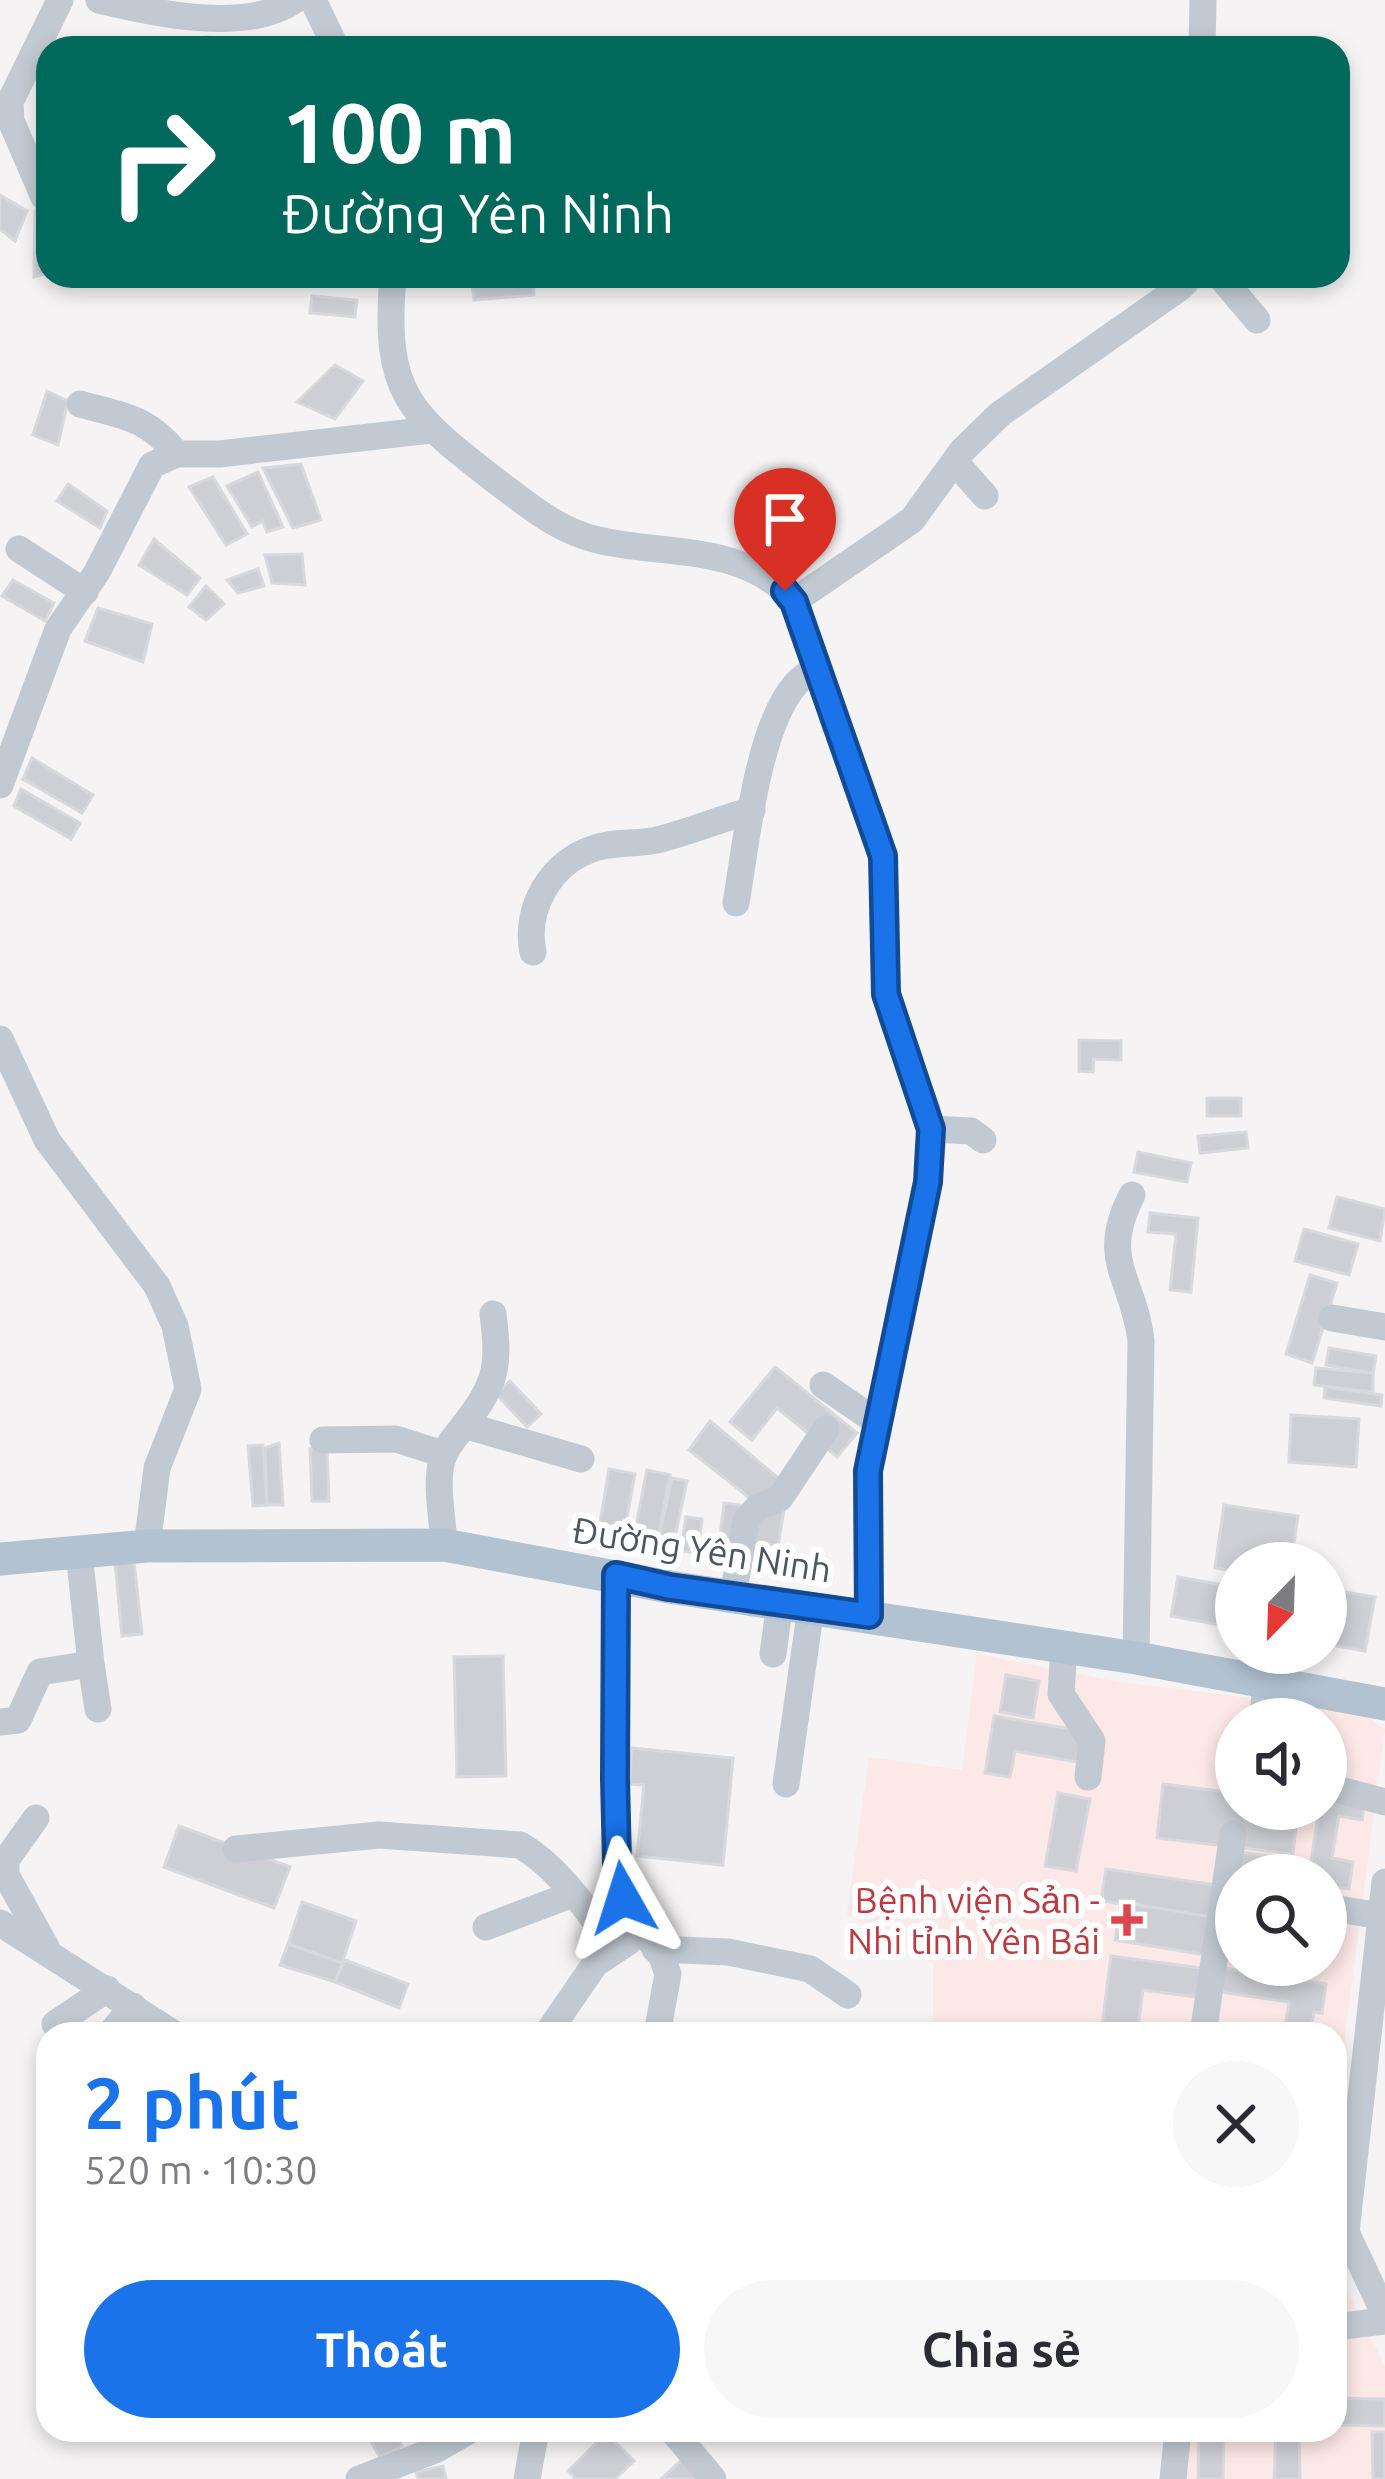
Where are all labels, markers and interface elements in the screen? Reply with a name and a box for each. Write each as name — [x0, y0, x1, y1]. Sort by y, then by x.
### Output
icon: right — [84, 84, 240, 240]
text: 100 m — [282, 85, 516, 179]
text: Đường Yên Ninh — [282, 183, 674, 243]
pin — [734, 468, 836, 591]
icon: arrive — [752, 486, 818, 552]
street label: Đường Yên Ninh — [570, 1508, 834, 1590]
north arrow — [1215, 1542, 1347, 1674]
map controls — [1215, 1542, 1347, 1986]
button: sound — [1215, 1698, 1347, 1830]
position arrow — [560, 1835, 686, 1961]
button: search — [1215, 1854, 1347, 1986]
place label: Bệnh viện Sản - Nhi tỉnh Yên Bái — [847, 1879, 1100, 1961]
marker: Bệnh viện Sản - Nhi tỉnh Yên Bái — [1111, 1904, 1143, 1936]
button: close — [1173, 2061, 1299, 2187]
text: 2 phút — [84, 2062, 300, 2143]
text: 520 m · 10:30 — [84, 2148, 318, 2191]
button: Thoát — [84, 2280, 680, 2418]
button: Chia sẻ — [704, 2280, 1299, 2418]

